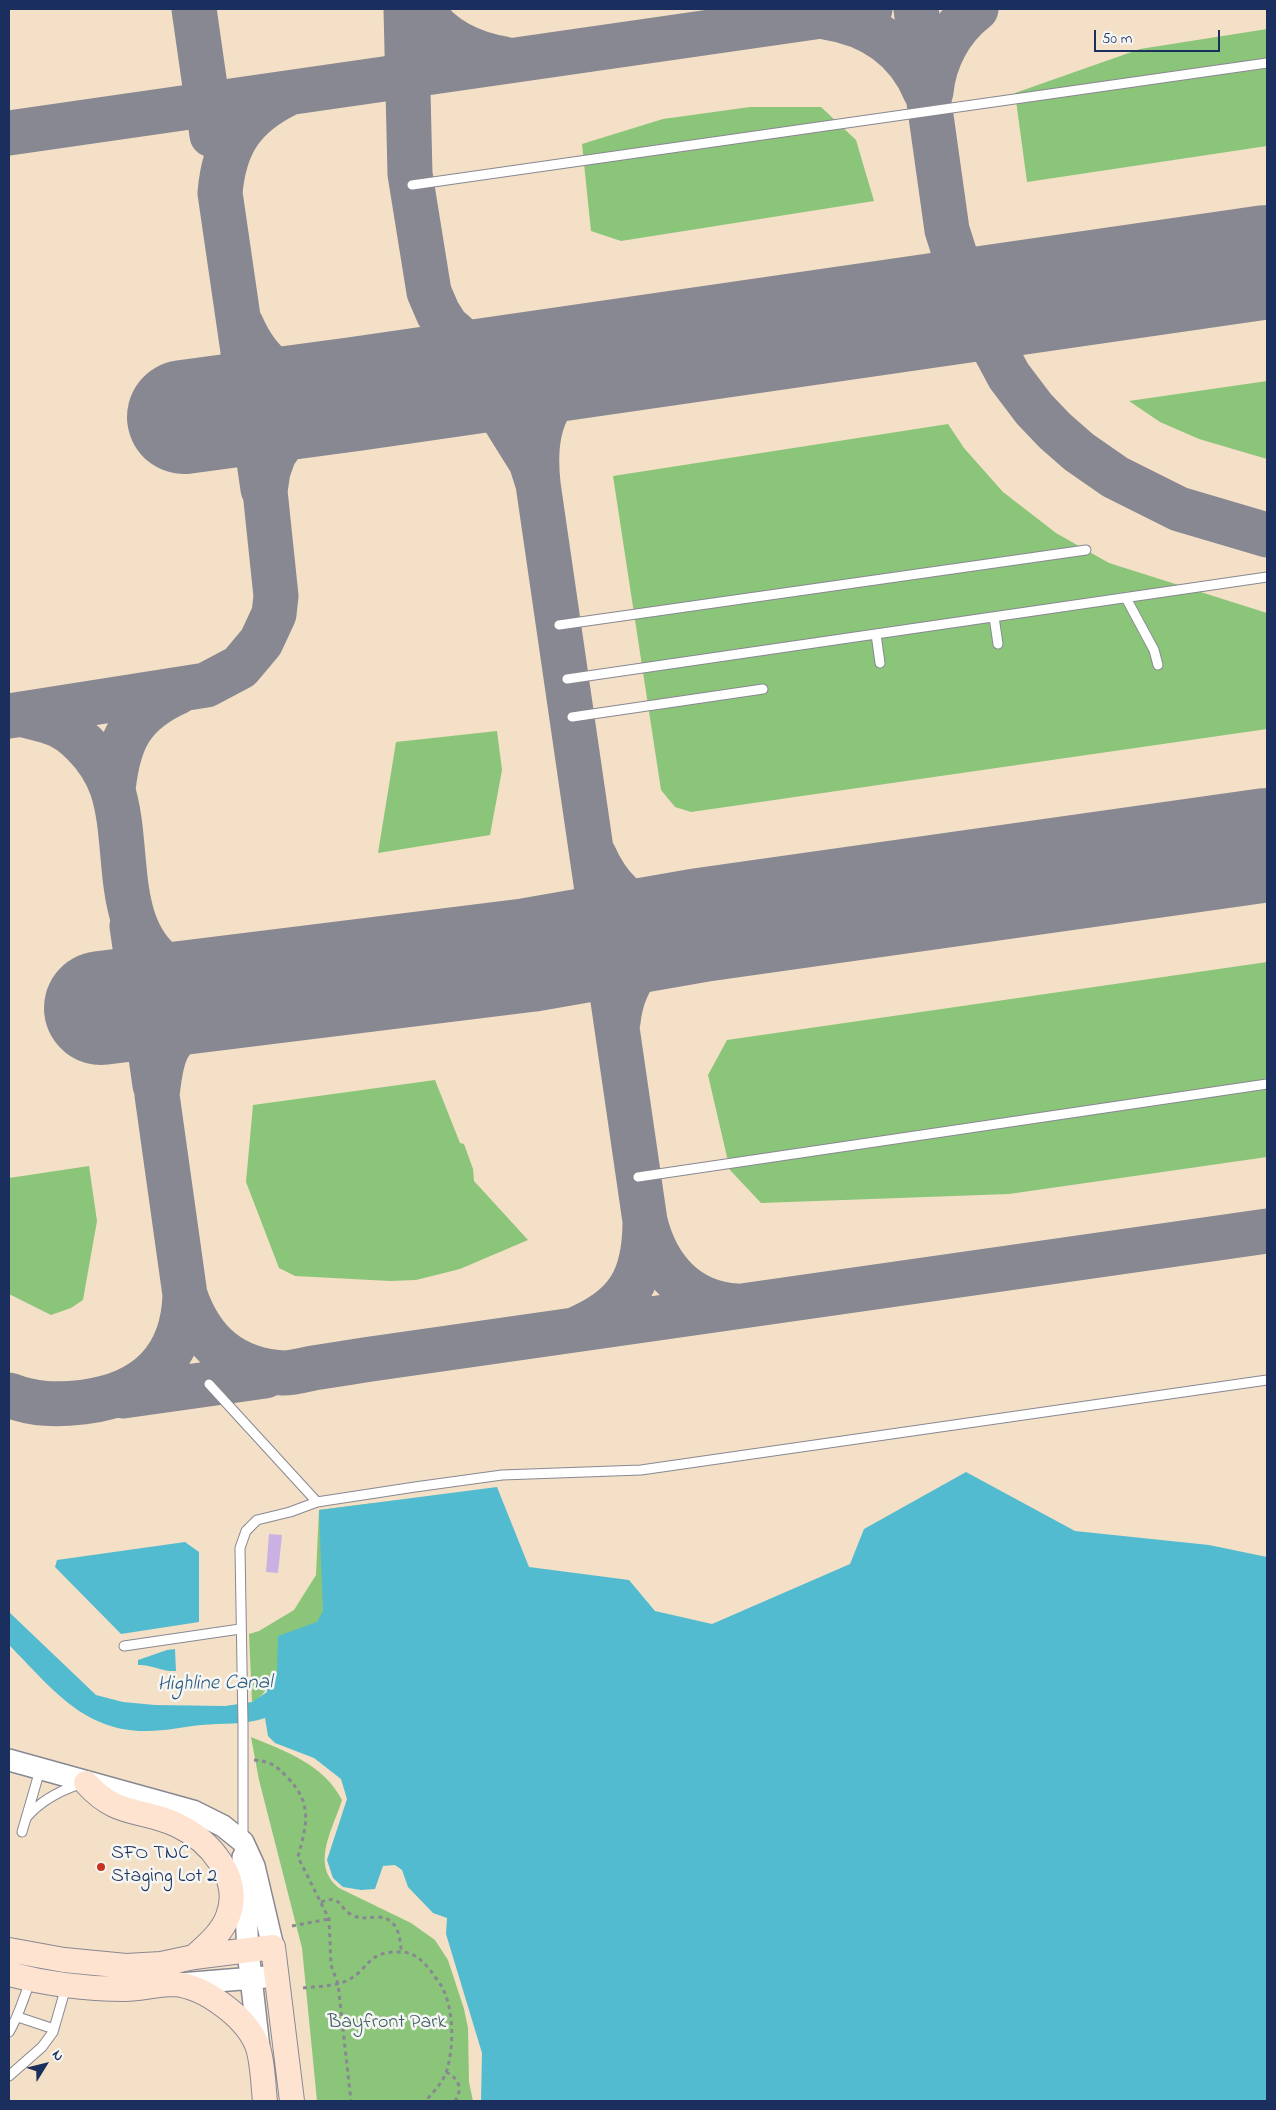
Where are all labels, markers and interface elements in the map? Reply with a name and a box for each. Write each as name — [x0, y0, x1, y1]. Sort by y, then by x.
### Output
scale bar — [1096, 20, 1222, 52]
text: 50 m — [1102, 28, 1132, 50]
water label: Highline Canal — [157, 1671, 273, 1699]
place label: SFO TNC Staging Lot 2 — [111, 1843, 217, 1890]
marker: SFO TNC Staging Lot 2 — [95, 1861, 107, 1873]
park label: Bayfront Park — [328, 2012, 446, 2036]
north arrow — [20, 2040, 70, 2090]
text: N — [46, 2046, 69, 2066]

